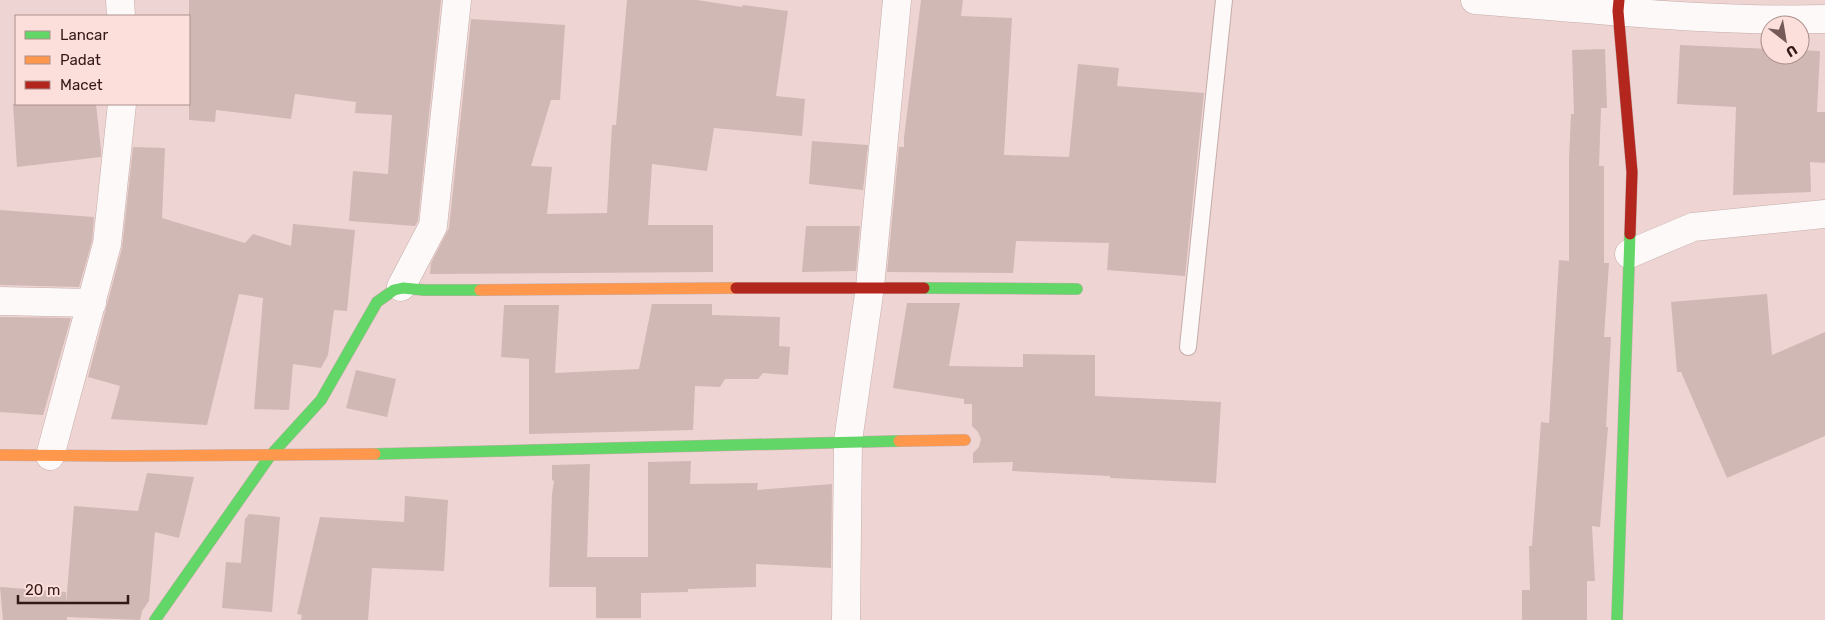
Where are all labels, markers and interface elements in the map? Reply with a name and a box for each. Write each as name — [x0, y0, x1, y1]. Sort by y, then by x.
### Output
legend — [15, 15, 190, 105]
north arrow — [1760, 15, 1810, 65]
text: Lancar — [60, 26, 108, 44]
text: U — [1783, 41, 1800, 61]
text: Padat — [60, 51, 101, 69]
text: Macet — [60, 76, 103, 94]
scale bar — [18, 572, 128, 604]
text: 20 m — [25, 581, 60, 599]

